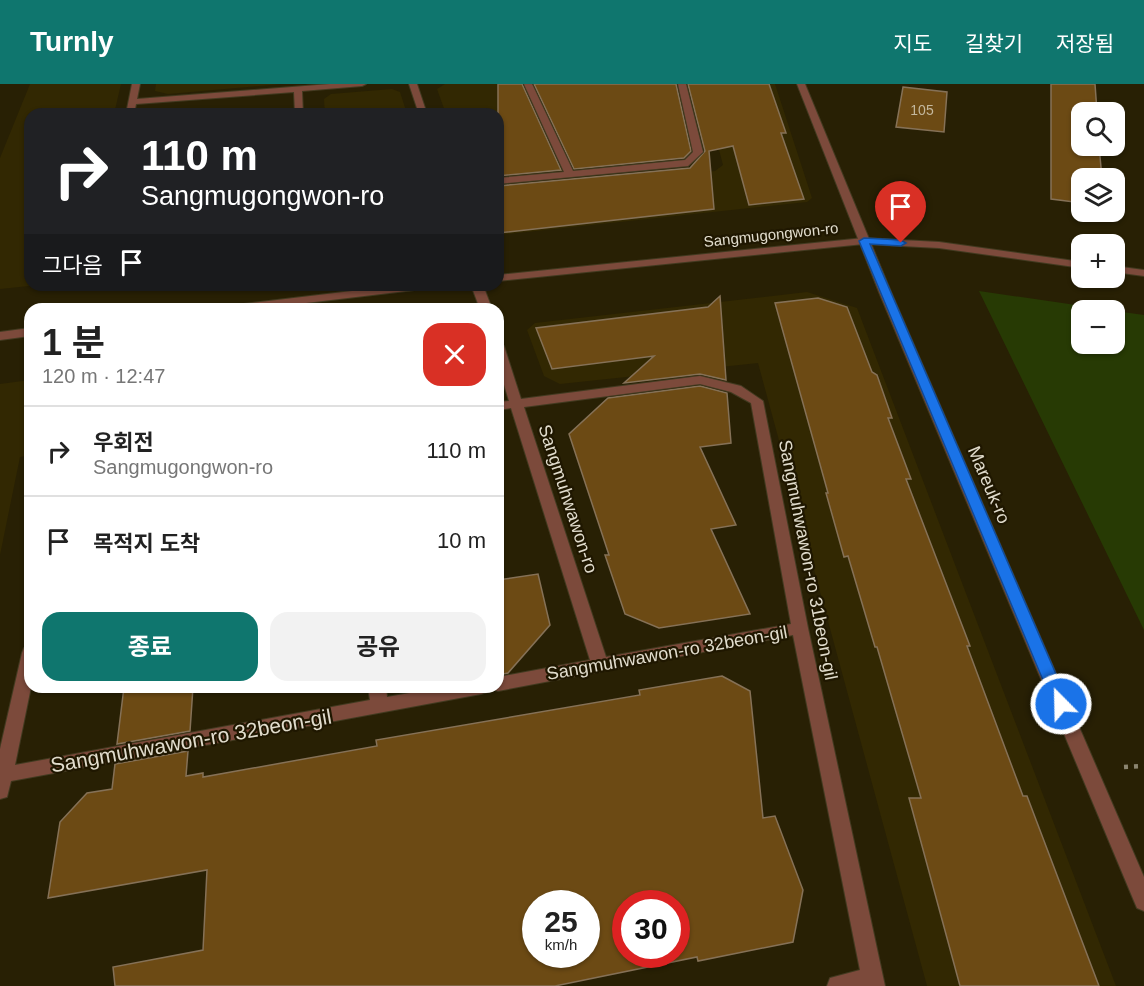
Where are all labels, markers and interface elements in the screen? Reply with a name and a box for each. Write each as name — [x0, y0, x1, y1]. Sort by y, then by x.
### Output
text: Turnly — [30, 26, 113, 57]
text: 지도 — [893, 32, 932, 55]
text: 길찾기 — [965, 32, 1023, 55]
text: 저장됨 — [1056, 32, 1114, 55]
house number: 105 — [910, 102, 934, 118]
map controls — [1071, 102, 1125, 354]
button: search — [1071, 102, 1125, 156]
icon: right — [42, 132, 120, 210]
text: 110 m — [141, 132, 258, 179]
button: layers — [1071, 168, 1125, 222]
text: Sangmugongwon-ro — [141, 181, 384, 211]
pin — [875, 181, 926, 243]
icon: arrive — [884, 190, 917, 223]
street label: Sangmugongwon-ro — [703, 219, 839, 250]
button: + — [1071, 234, 1125, 288]
icon: arrive — [115, 246, 148, 279]
text: 그다음 — [42, 253, 103, 278]
button: − — [1071, 300, 1125, 354]
text: 1 분 — [42, 322, 105, 363]
button: close — [423, 323, 486, 386]
text: 120 m · 12:47 — [42, 365, 165, 387]
street label: Sangmuhwawon-ro — [535, 422, 601, 576]
text: 우회전 — [93, 430, 154, 455]
icon: right — [42, 435, 75, 468]
text: 110 m — [426, 438, 486, 463]
street label: Sangmuhwawon-ro 31beon-gil — [775, 438, 841, 682]
street label: Mareuk-ro — [964, 443, 1014, 527]
text: Sangmugongwon-ro — [93, 456, 273, 478]
icon: arrive — [42, 525, 75, 558]
text: 10 m — [437, 528, 486, 553]
text: 목적지 도착 — [93, 531, 200, 556]
button: 종료 — [42, 612, 258, 681]
button: 공유 — [270, 612, 486, 681]
street label: Sangmuhwawon-ro 32beon-gil — [545, 622, 789, 684]
position arrow — [1029, 672, 1093, 736]
street label: Sangmuhwawon-ro 32beon-gil — [49, 704, 333, 777]
speed limit sign: 30 — [612, 890, 690, 968]
text: 25 — [544, 905, 578, 938]
text: km/h — [545, 936, 577, 953]

